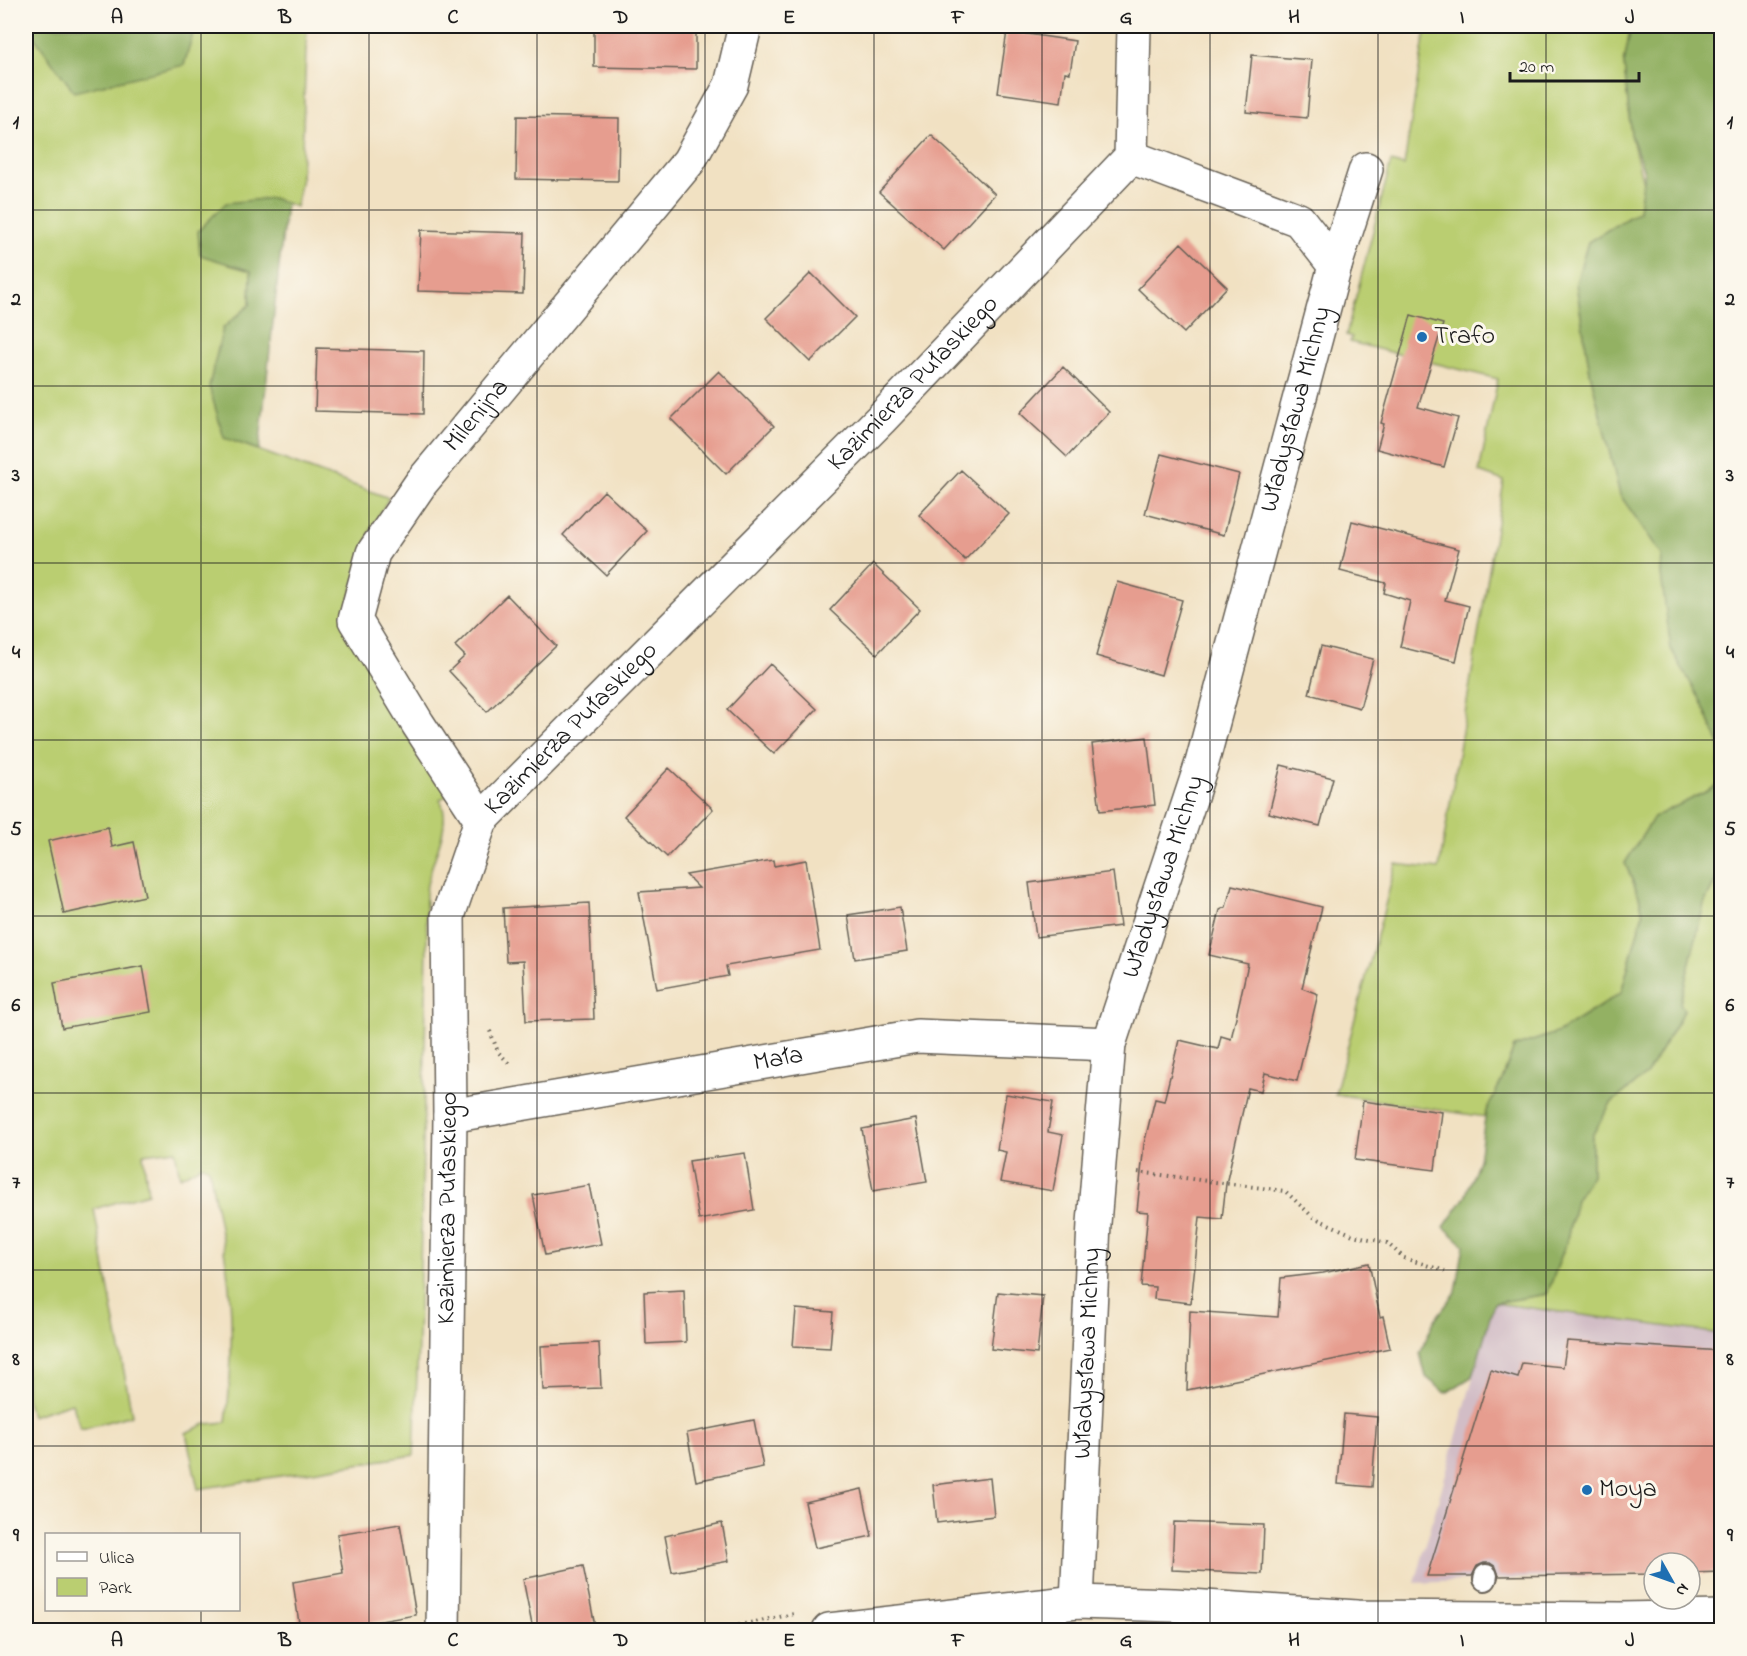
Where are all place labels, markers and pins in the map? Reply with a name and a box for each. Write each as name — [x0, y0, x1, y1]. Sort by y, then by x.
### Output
place label: Trafo — [1434, 318, 1495, 356]
marker: Trafo — [1415, 330, 1429, 344]
place label: Moya — [1599, 1471, 1657, 1509]
marker: Moya — [1580, 1483, 1594, 1497]

